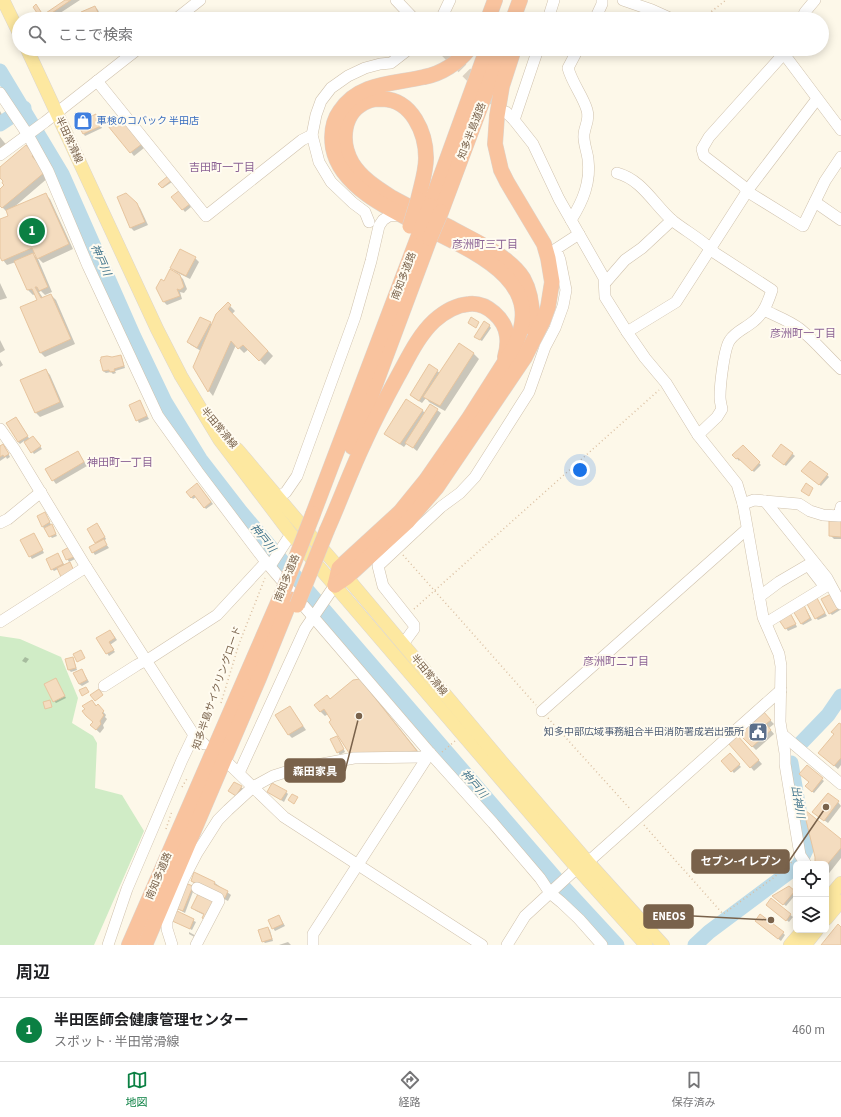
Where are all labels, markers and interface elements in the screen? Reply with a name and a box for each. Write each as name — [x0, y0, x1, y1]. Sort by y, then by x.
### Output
search box — [12, 12, 829, 56]
icon: search — [26, 23, 48, 45]
text: ここで検索 — [58, 25, 133, 46]
street label: 知多半島道路 — [455, 100, 489, 162]
shop icon: 車検のコバック 半田店 — [72, 110, 94, 132]
street label: 半田常滑線 — [52, 114, 86, 166]
place label: 車検のコバック 半田店 — [97, 114, 199, 128]
district label: 吉田町一丁目 — [189, 160, 255, 175]
pin: 1 — [19, 216, 45, 246]
district label: 彦洲町三丁目 — [452, 237, 518, 252]
water label: 神戸川 — [87, 242, 115, 279]
street label: 南知多道路 — [389, 250, 419, 302]
district label: 彦洲町一丁目 — [770, 326, 836, 341]
street label: 半田常滑線 — [198, 404, 240, 452]
district label: 神田町一丁目 — [87, 455, 153, 470]
your location — [570, 460, 590, 480]
water label: 神戸川 — [247, 520, 280, 556]
street label: 南知多道路 — [271, 552, 303, 604]
street label: 知多半島サイクリングロード — [189, 624, 245, 752]
street label: 半田常滑線 — [408, 651, 450, 699]
district label: 彦洲町二丁目 — [583, 654, 649, 669]
public building icon: 知多中部広域事務組合半田消防署成岩出張所 — [747, 721, 769, 743]
place label: 知多中部広域事務組合半田消防署成岩出張所 — [544, 725, 744, 739]
callout: 森田家具 — [285, 759, 345, 782]
text: 森田家具 — [293, 764, 337, 779]
water label: 神戸川 — [458, 767, 491, 802]
water label: 出神川 — [788, 784, 808, 821]
street label: 南知多道路 — [143, 850, 175, 902]
callout: セブン-イレブン — [692, 850, 789, 873]
text: セブン-イレブン — [701, 854, 781, 869]
map controls — [793, 861, 829, 933]
button: locate — [793, 861, 829, 897]
button: layers — [793, 897, 829, 933]
callout: ENEOS — [644, 905, 693, 928]
text: ENEOS — [652, 909, 686, 924]
text: 周辺 — [16, 961, 50, 985]
text: 半田医師会健康管理センター — [54, 1010, 249, 1031]
text: 1 — [26, 1021, 32, 1039]
text: 460 m — [792, 1021, 825, 1039]
text: スポット · 半田常滑線 — [54, 1033, 179, 1051]
tab: 地図 — [126, 1069, 148, 1110]
tab: 経路 — [399, 1069, 421, 1110]
tab: 保存済み — [672, 1069, 716, 1110]

